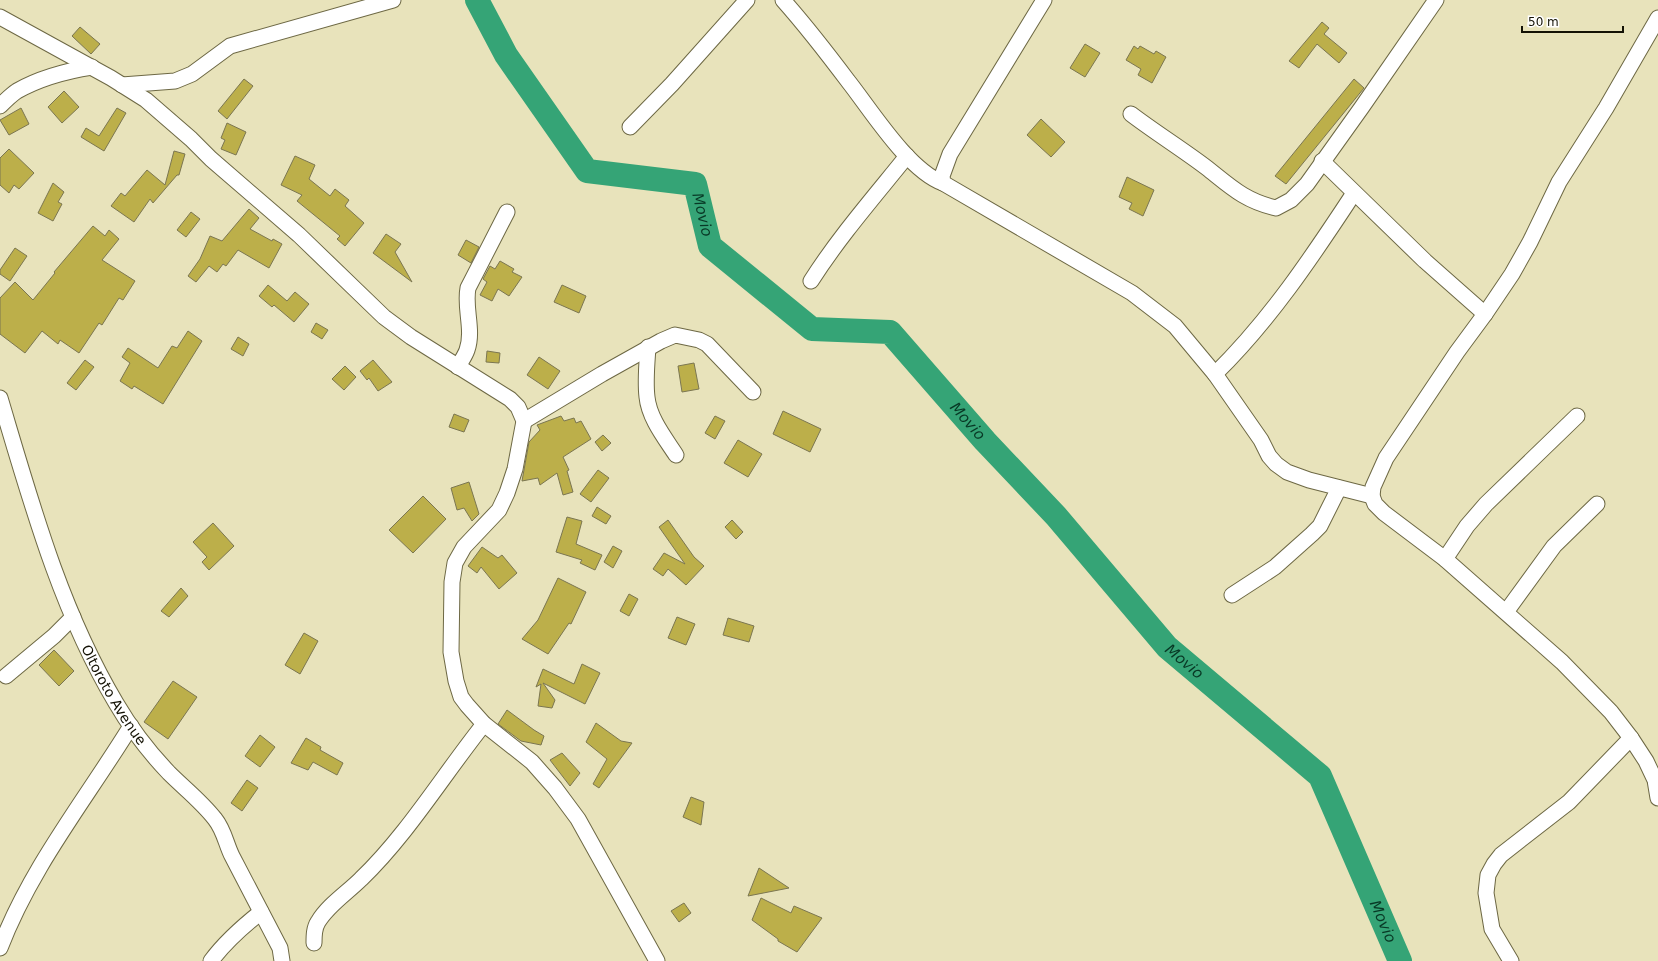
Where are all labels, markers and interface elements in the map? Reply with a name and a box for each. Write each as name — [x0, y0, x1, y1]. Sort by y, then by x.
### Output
scale bar — [1522, 8, 1623, 34]
text: 50 m — [1528, 15, 1559, 29]
water label: Movio — [688, 191, 716, 238]
water label: Movio — [946, 398, 989, 444]
water label: Movio — [1162, 640, 1207, 683]
street label: Oltoroto Avenue — [78, 642, 150, 748]
water label: Movio — [1366, 898, 1400, 945]

